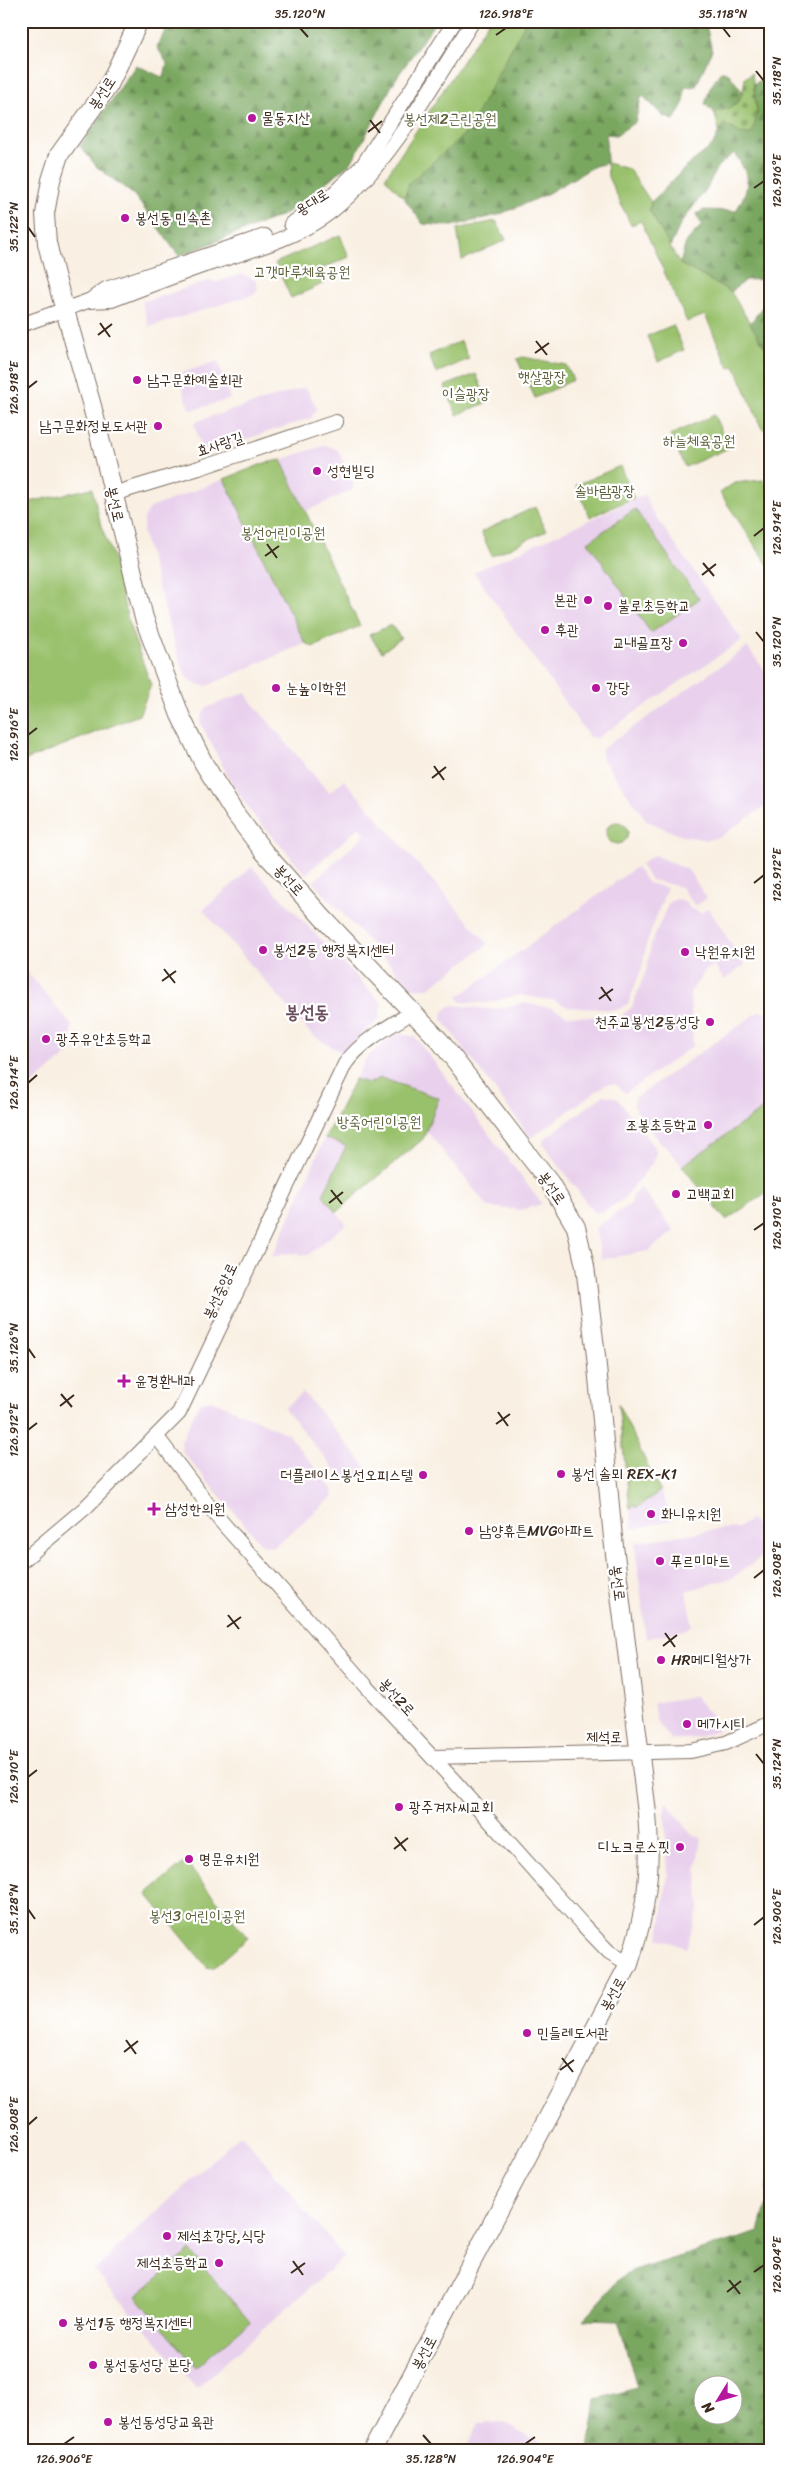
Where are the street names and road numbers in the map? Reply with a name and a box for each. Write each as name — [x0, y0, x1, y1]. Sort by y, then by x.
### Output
street label: 봉선로 — [81, 71, 123, 115]
street label: 용대로 — [290, 181, 334, 223]
street label: 효사랑길 — [193, 424, 247, 464]
street label: 봉선로 — [98, 483, 132, 525]
street label: 봉선로 — [267, 858, 311, 902]
street label: 봉선로 — [531, 1166, 573, 1210]
street label: 봉선중앙로 — [195, 1258, 245, 1324]
street label: 봉선로 — [603, 1563, 633, 1603]
street label: 봉선2로 — [372, 1672, 422, 1722]
street label: 제석로 — [586, 1724, 622, 1750]
street label: 봉선로 — [593, 1972, 633, 2016]
street label: 봉선로 — [404, 2331, 444, 2375]

